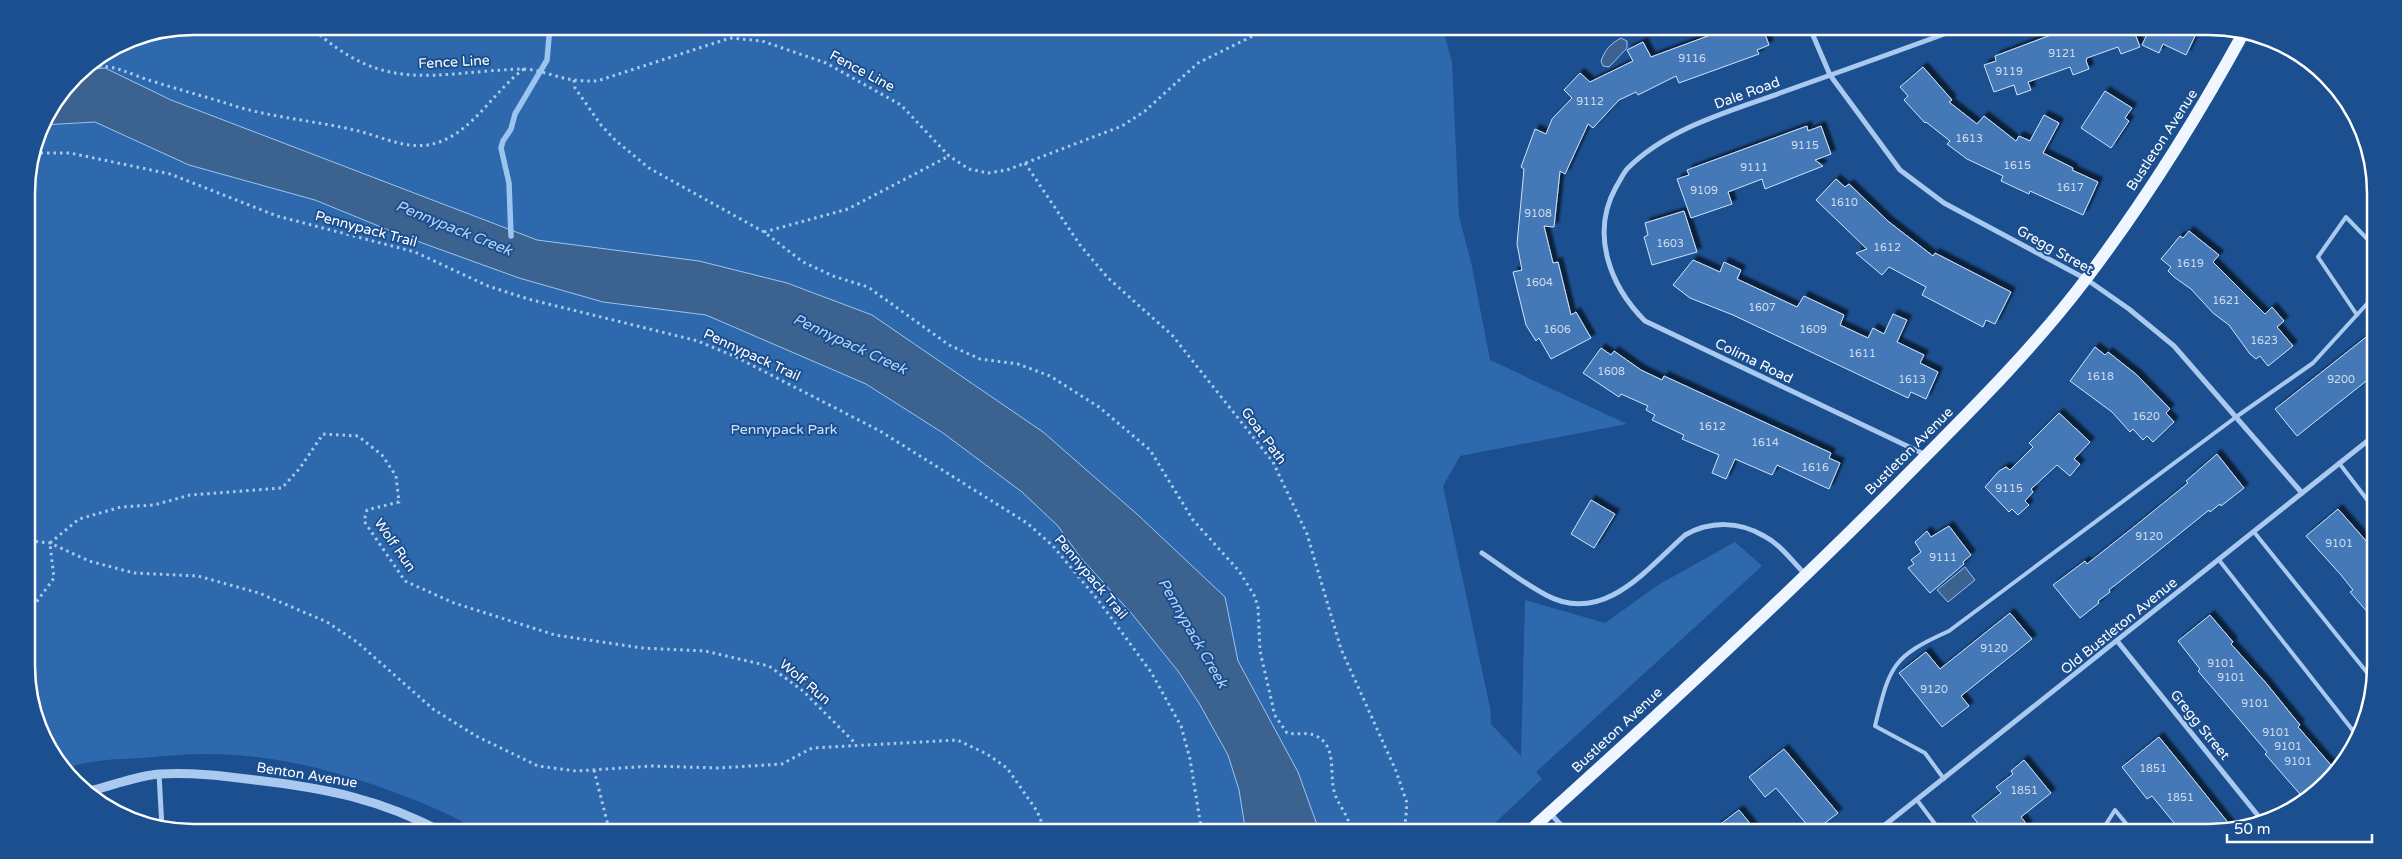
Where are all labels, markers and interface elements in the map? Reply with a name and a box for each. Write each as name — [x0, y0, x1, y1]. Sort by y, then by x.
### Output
street label: Fence Line — [826, 47, 898, 95]
house number: 9121 — [2048, 47, 2076, 60]
street label: Fence Line — [418, 52, 490, 72]
house number: 9116 — [1678, 52, 1706, 65]
house number: 9119 — [1995, 65, 2023, 78]
street label: Dale Road — [1712, 73, 1782, 113]
street label: Bustleton Avenue — [2123, 86, 2201, 194]
house number: 9112 — [1576, 95, 1604, 108]
house number: 1613 — [1955, 132, 1983, 145]
house number: 9115 — [1791, 139, 1819, 152]
house number: 1615 — [2003, 159, 2031, 172]
house number: 9111 — [1740, 161, 1768, 174]
house number: 1617 — [2056, 181, 2084, 194]
house number: 9109 — [1690, 184, 1718, 197]
house number: 1610 — [1830, 196, 1858, 209]
water label: Pennypack Creek — [393, 197, 516, 260]
street label: Pennypack Trail — [313, 207, 419, 251]
house number: 9108 — [1524, 207, 1552, 220]
street label: Gregg Street — [2014, 222, 2097, 278]
house number: 1603 — [1656, 237, 1684, 250]
house number: 1612 — [1873, 241, 1901, 254]
house number: 1619 — [2176, 257, 2204, 270]
house number: 1604 — [1525, 276, 1553, 289]
house number: 1621 — [2212, 294, 2240, 307]
house number: 1607 — [1748, 301, 1776, 314]
water label: Pennypack Creek — [790, 310, 911, 379]
house number: 1606 — [1543, 323, 1571, 336]
house number: 1609 — [1799, 323, 1827, 336]
street label: Pennypack Trail — [701, 325, 803, 385]
house number: 1623 — [2250, 334, 2278, 347]
street label: Colima Road — [1712, 335, 1796, 387]
house number: 1611 — [1848, 347, 1876, 360]
house number: 1608 — [1597, 365, 1625, 378]
house number: 1618 — [2086, 370, 2114, 383]
house number: 1613 — [1898, 373, 1926, 386]
house number: 9200 — [2327, 373, 2355, 386]
street label: Bustleton Avenue — [1861, 403, 1957, 499]
street label: Goat Path — [1238, 404, 1290, 468]
house number: 1620 — [2132, 410, 2160, 423]
house number: 1612 — [1698, 420, 1726, 433]
park label: Pennypack Park — [731, 421, 838, 438]
house number: 1614 — [1751, 436, 1779, 449]
house number: 1616 — [1801, 461, 1829, 474]
house number: 9115 — [1995, 482, 2023, 495]
street label: Wolf Run — [370, 515, 420, 575]
house number: 9120 — [2135, 530, 2163, 543]
street label: Pennypack Trail — [1051, 531, 1131, 623]
house number: 9101 — [2325, 537, 2353, 550]
house number: 9111 — [1929, 551, 1957, 564]
street label: Old Bustleton Avenue — [2057, 574, 2181, 678]
water label: Pennypack Creek — [1154, 575, 1233, 693]
house number: 9120 — [1980, 642, 2008, 655]
street label: Wolf Run — [776, 656, 834, 708]
house number: 9101 — [2207, 657, 2235, 670]
house number: 9101 — [2217, 671, 2245, 684]
house number: 9120 — [1920, 683, 1948, 696]
street label: Bustleton Avenue — [1568, 684, 1666, 776]
street label: Gregg Street — [2167, 687, 2234, 764]
house number: 9101 — [2241, 697, 2269, 710]
house number: 9101 — [2262, 726, 2290, 739]
house number: 9101 — [2274, 740, 2302, 753]
house number: 9101 — [2284, 755, 2312, 768]
street label: Benton Avenue — [255, 759, 359, 791]
house number: 1851 — [2139, 762, 2167, 775]
house number: 1851 — [2010, 784, 2038, 797]
house number: 1851 — [2166, 791, 2194, 804]
scale bar — [2227, 812, 2372, 844]
text: 50 m — [2234, 820, 2271, 838]

